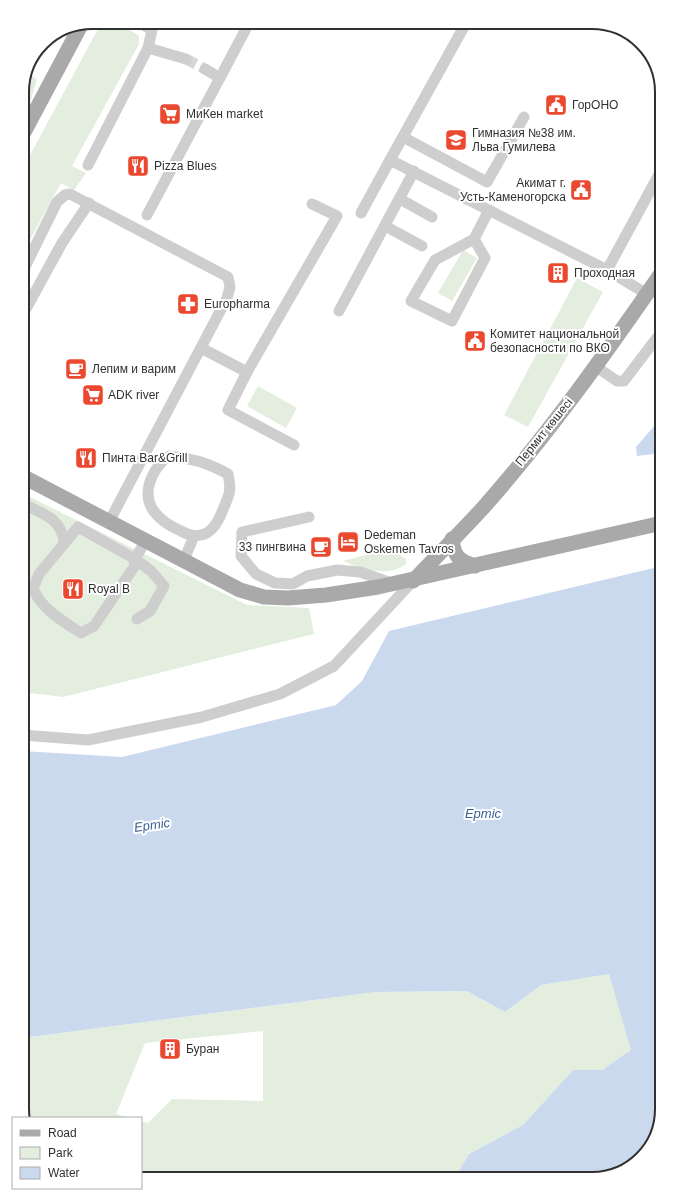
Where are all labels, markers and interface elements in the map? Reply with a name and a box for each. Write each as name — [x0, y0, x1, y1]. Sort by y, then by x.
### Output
public building icon: ГорОНО — [543, 92, 569, 118]
place label: ГорОНО — [572, 98, 618, 112]
supermarket icon: МиКен market — [157, 101, 183, 127]
place label: МиКен market — [186, 107, 264, 121]
place label: Гимназия №38 им. Льва Гумилева — [472, 126, 576, 154]
school or university icon: Гимназия №38 им. Льва Гумилева — [443, 127, 469, 153]
restaurant icon: Pizza Blues — [125, 153, 151, 179]
place label: Pizza Blues — [154, 159, 217, 173]
place label: Акимат г. Усть-Каменогорска — [460, 176, 566, 204]
public building icon: Акимат г. Усть-Каменогорска — [568, 177, 594, 203]
building icon: Проходная — [545, 260, 571, 286]
place label: Проходная — [574, 266, 635, 280]
pharmacy icon: Europharma — [175, 291, 201, 317]
place label: Europharma — [204, 297, 270, 311]
place label: Комитет национальной безопасности по ВКО — [490, 327, 619, 355]
public building icon: Комитет национальной безопасности по ВКО — [462, 328, 488, 354]
cafe icon: Лепим и варим — [63, 356, 89, 382]
place label: Лепим и варим — [92, 362, 176, 376]
supermarket icon: ADK river — [80, 382, 106, 408]
place label: ADK river — [108, 388, 159, 402]
street label: Пермит көшесі — [513, 395, 575, 469]
restaurant icon: Пинта Bar&Grill — [73, 445, 99, 471]
place label: Пинта Bar&Grill — [102, 451, 187, 465]
place label: Dedeman Oskemen Tavros — [364, 528, 454, 556]
hotel icon: Dedeman Oskemen Tavros — [335, 529, 361, 555]
cafe icon: 33 пингвина — [308, 534, 334, 560]
place label: 33 пингвина — [239, 540, 306, 554]
restaurant icon: Royal B — [60, 576, 86, 602]
place label: Royal B — [88, 582, 130, 596]
water label: Ертіс — [465, 806, 502, 821]
water label: Ертіс — [133, 815, 171, 835]
building icon: Буран — [157, 1036, 183, 1062]
place label: Буран — [186, 1042, 219, 1056]
legend — [12, 1117, 142, 1189]
text: Road — [48, 1126, 77, 1140]
text: Park — [48, 1146, 74, 1160]
text: Water — [48, 1166, 80, 1180]

